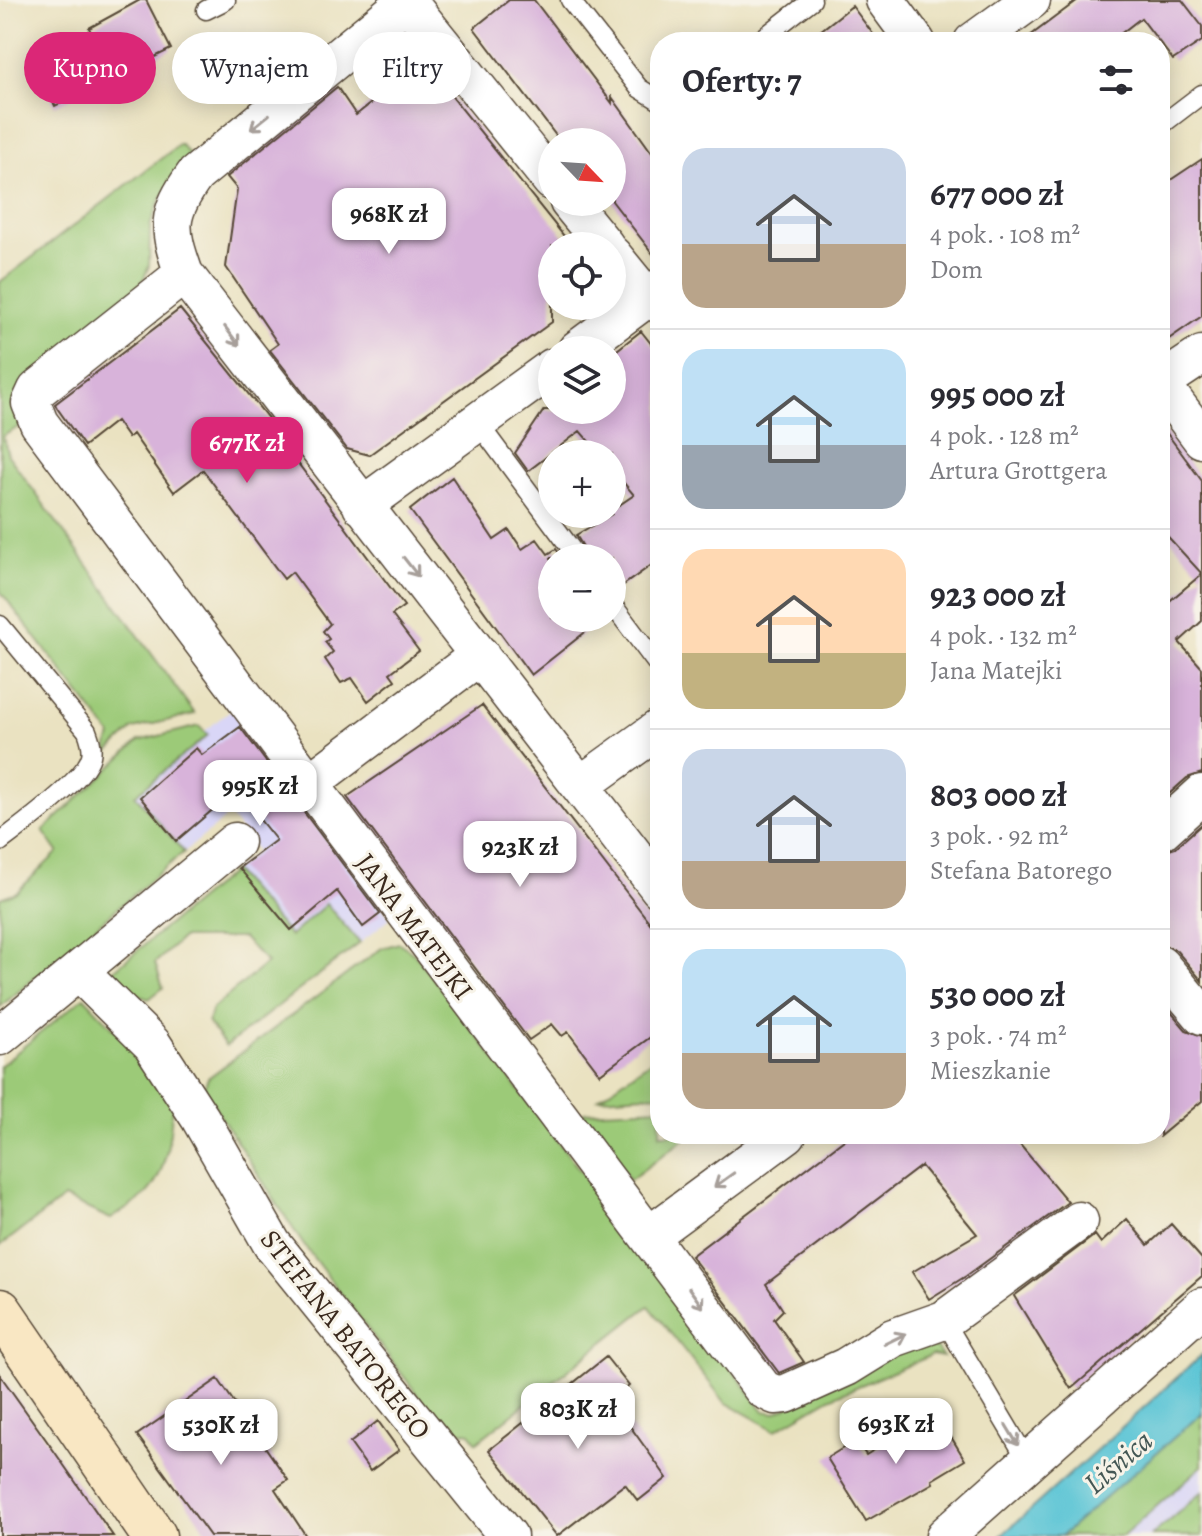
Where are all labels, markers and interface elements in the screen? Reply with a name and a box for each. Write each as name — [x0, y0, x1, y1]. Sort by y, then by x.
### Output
chip: Kupno — [24, 32, 156, 104]
chip: Wynajem — [172, 32, 337, 104]
chip: Filtry — [353, 32, 471, 104]
text: Oferty: 7 — [682, 57, 801, 104]
icon: filters — [1094, 58, 1138, 102]
one-way arrow — [250, 113, 271, 131]
north arrow — [538, 128, 626, 216]
map controls — [538, 128, 626, 632]
text: 677 000 zł — [930, 170, 1064, 217]
icon: home — [746, 180, 842, 276]
pin: 968K zł — [315, 188, 463, 256]
text: 968K zł — [350, 196, 428, 231]
text: 4 pok. · 108 m² — [930, 217, 1080, 252]
button: locate — [538, 232, 626, 320]
text: Dom — [930, 252, 983, 287]
one-way arrow — [223, 325, 240, 346]
button: layers — [538, 336, 626, 424]
text: 995 000 zł — [930, 371, 1065, 418]
icon: home — [746, 381, 842, 477]
pin: 677K zł — [173, 417, 321, 485]
text: 4 pok. · 128 m² — [930, 418, 1079, 453]
text: 677K zł — [209, 425, 285, 460]
button: + — [538, 440, 626, 528]
text: Artura Grottgera — [930, 453, 1107, 488]
button: − — [538, 544, 626, 632]
one-way arrow — [402, 556, 419, 577]
text: 923 000 zł — [930, 571, 1066, 618]
icon: home — [746, 581, 842, 677]
text: 4 pok. · 132 m² — [930, 618, 1077, 653]
text: Jana Matejki — [930, 653, 1062, 688]
pin: 995K zł — [186, 760, 334, 828]
text: 995K zł — [222, 768, 298, 803]
text: 803 000 zł — [930, 771, 1067, 818]
icon: home — [746, 781, 842, 877]
text: 3 pok. · 92 m² — [930, 818, 1068, 853]
pin: 923K zł — [446, 821, 594, 889]
text: 923K zł — [481, 829, 559, 864]
street label: JANA MATEJKI — [346, 845, 482, 1008]
text: Stefana Batorego — [930, 853, 1112, 888]
text: 530 000 zł — [930, 971, 1065, 1018]
icon: home — [746, 981, 842, 1077]
text: 3 pok. · 74 m² — [930, 1018, 1066, 1053]
text: Mieszkanie — [930, 1053, 1051, 1088]
one-way arrow — [714, 1172, 736, 1188]
street label: STEFANA BATOREGO — [251, 1222, 439, 1447]
one-way arrow — [688, 1286, 704, 1308]
one-way arrow — [882, 1331, 906, 1346]
pin: 803K zł — [504, 1383, 652, 1451]
text: 803K zł — [539, 1391, 617, 1426]
pin: 693K zł — [822, 1398, 970, 1466]
pin: 530K zł — [147, 1399, 295, 1467]
text: 693K zł — [858, 1406, 934, 1441]
text: 530K zł — [183, 1407, 259, 1442]
water label: Liśnica — [1075, 1421, 1161, 1503]
one-way arrow — [1004, 1423, 1020, 1446]

